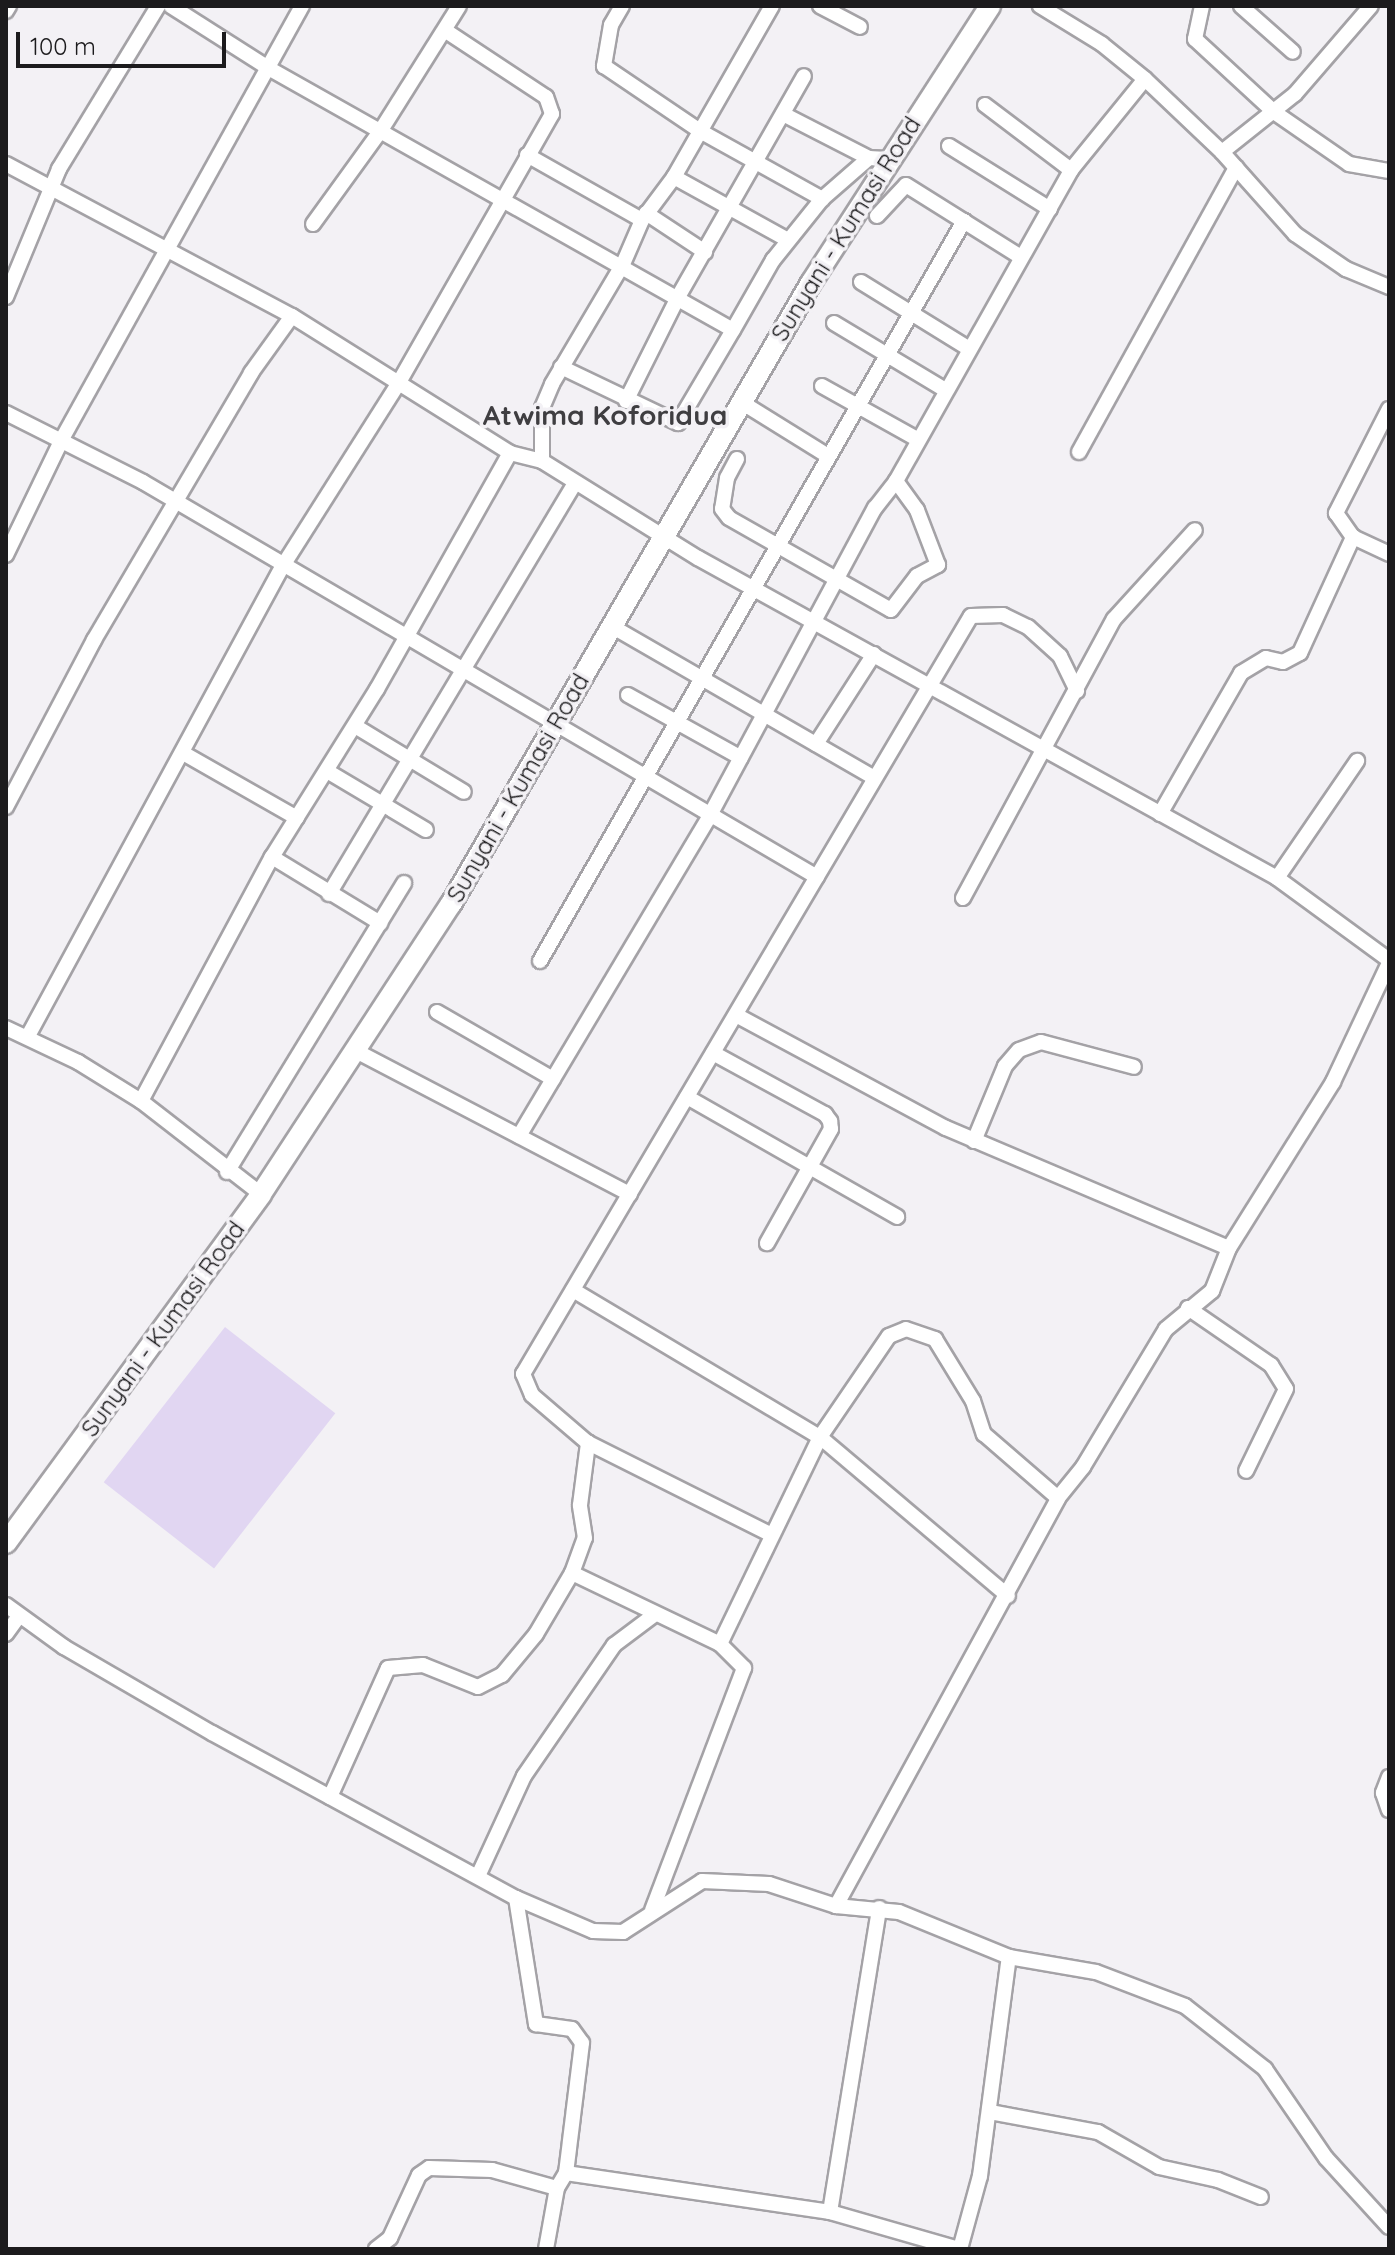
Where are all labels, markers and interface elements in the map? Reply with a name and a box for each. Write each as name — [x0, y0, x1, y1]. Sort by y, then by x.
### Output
scale bar — [20, 16, 230, 66]
text: 100 m — [30, 31, 96, 61]
street label: Sunyani - Kumasi Road — [765, 112, 927, 346]
district label: Atwima Koforidua — [483, 398, 727, 432]
street label: Sunyani - Kumasi Road — [441, 669, 595, 907]
street label: Sunyani - Kumasi Road — [75, 1216, 251, 1442]

